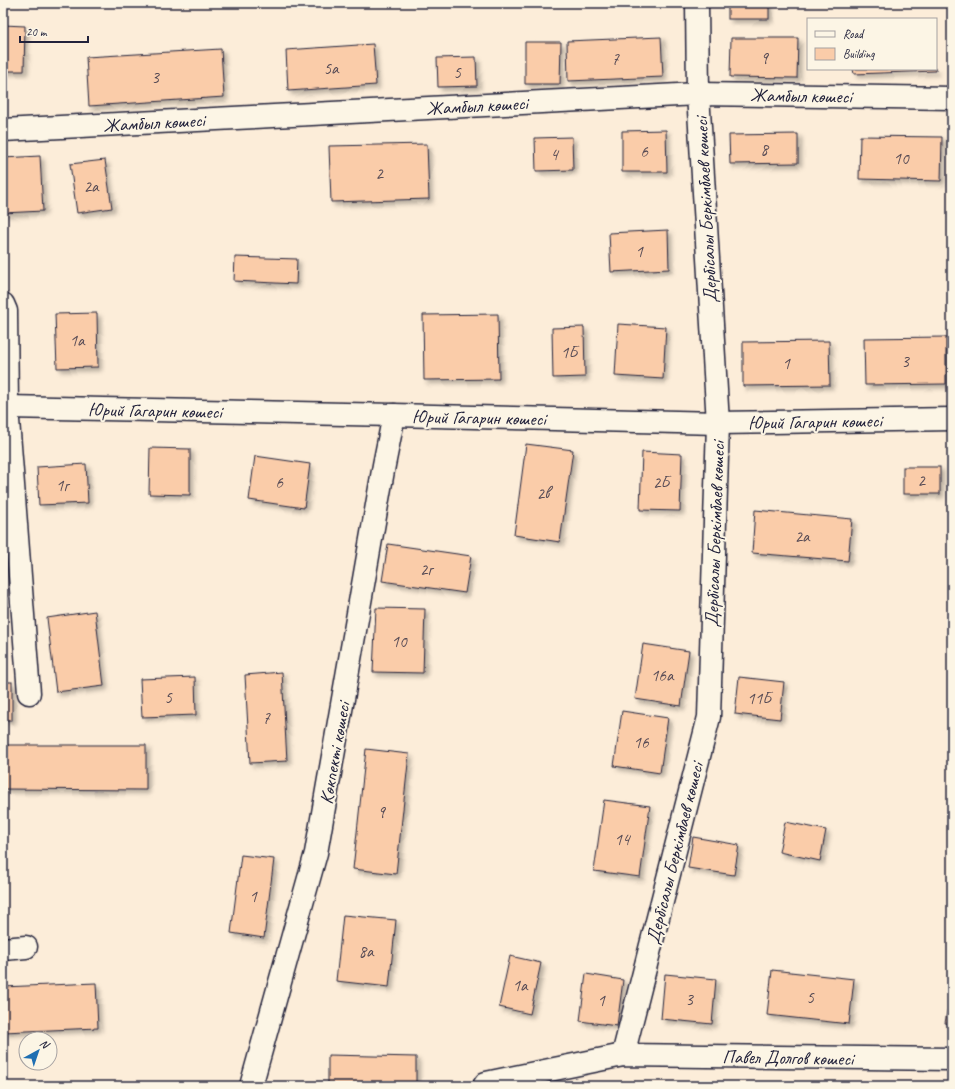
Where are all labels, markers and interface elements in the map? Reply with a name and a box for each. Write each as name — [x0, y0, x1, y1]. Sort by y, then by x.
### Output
scale bar — [20, 18, 88, 44]
legend — [807, 18, 937, 70]
text: 20 m — [26, 24, 48, 40]
text: Road — [843, 26, 865, 42]
text: Building — [843, 46, 875, 62]
house number: 9 — [760, 48, 769, 69]
house number: 7 — [611, 49, 620, 70]
house number: 5а — [323, 58, 340, 79]
house number: 5 — [453, 62, 462, 83]
house number: 3 — [151, 67, 160, 88]
street label: Жамбыл көшесі — [750, 83, 854, 109]
street label: Жамбыл көшесі — [426, 91, 531, 121]
street label: Жамбыл көшесі — [103, 108, 208, 138]
street label: Дербісалы Беркімбаев көшесі — [689, 114, 723, 304]
house number: 8 — [760, 139, 770, 160]
house number: 6 — [640, 141, 649, 162]
house number: 4 — [550, 144, 560, 165]
house number: 10 — [893, 148, 910, 169]
house number: 2 — [375, 163, 384, 184]
house number: 2а — [83, 176, 100, 197]
house number: 1 — [635, 241, 644, 262]
house number: 1а — [69, 330, 86, 351]
house number: 1Б — [561, 342, 580, 363]
house number: 3 — [901, 351, 910, 372]
house number: 1 — [782, 353, 791, 374]
street label: Юрий Гагарин көшесі — [88, 398, 224, 424]
street label: Юрий Гагарин көшесі — [412, 405, 548, 431]
street label: Юрий Гагарин көшесі — [748, 409, 884, 435]
street label: Дербісалы Беркімбаев көшесі — [700, 438, 730, 628]
house number: 2 — [917, 470, 926, 491]
house number: 6 — [275, 472, 284, 493]
house number: 2Б — [653, 472, 672, 493]
house number: 1г — [56, 475, 70, 496]
house number: 2в — [537, 483, 553, 504]
house number: 2а — [794, 526, 811, 547]
house number: 2г — [420, 559, 434, 580]
house number: 10 — [391, 631, 408, 652]
house number: 16а — [651, 665, 675, 686]
house number: 5 — [164, 687, 173, 708]
house number: 11Б — [747, 688, 774, 709]
street label: Көкпекті көшесі — [314, 698, 356, 806]
house number: 7 — [262, 708, 271, 729]
house number: 16 — [633, 732, 650, 753]
street label: Дербісалы Беркімбаев көшесі — [641, 758, 710, 947]
house number: 9 — [377, 802, 386, 823]
house number: 14 — [614, 829, 632, 850]
house number: 1 — [249, 886, 258, 907]
house number: 8а — [358, 941, 375, 962]
house number: 1а — [512, 975, 529, 996]
house number: 5 — [806, 987, 815, 1008]
house number: 3 — [685, 989, 694, 1010]
house number: 1 — [597, 990, 606, 1011]
north arrow — [18, 1031, 58, 1071]
text: N — [37, 1036, 53, 1052]
street label: Павел Долгов көшесі — [722, 1045, 856, 1071]

